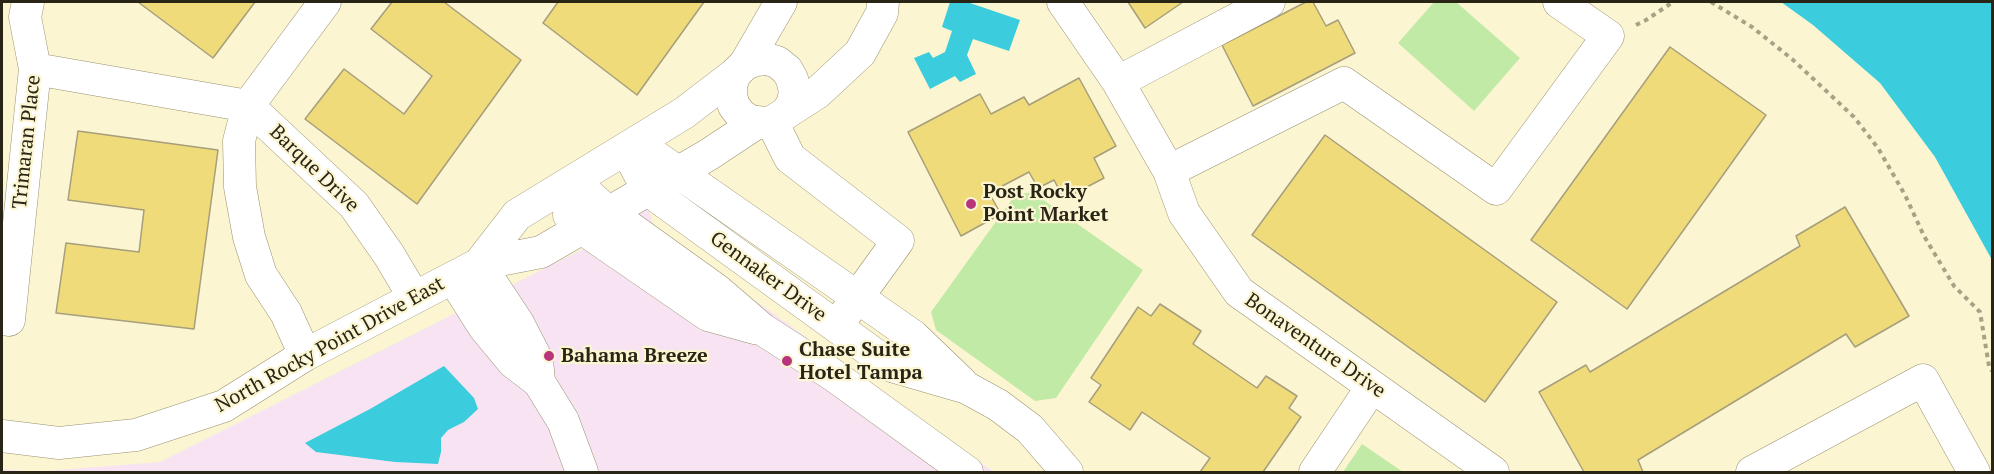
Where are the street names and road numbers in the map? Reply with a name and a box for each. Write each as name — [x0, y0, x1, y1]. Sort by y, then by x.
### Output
street label: Trimaran Place — [8, 74, 46, 210]
street label: Barque Drive — [264, 120, 364, 218]
street label: Gennaker Drive — [705, 227, 831, 327]
street label: North Rocky Point Drive East — [211, 272, 449, 418]
street label: Bonaventure Drive — [1240, 288, 1390, 404]

